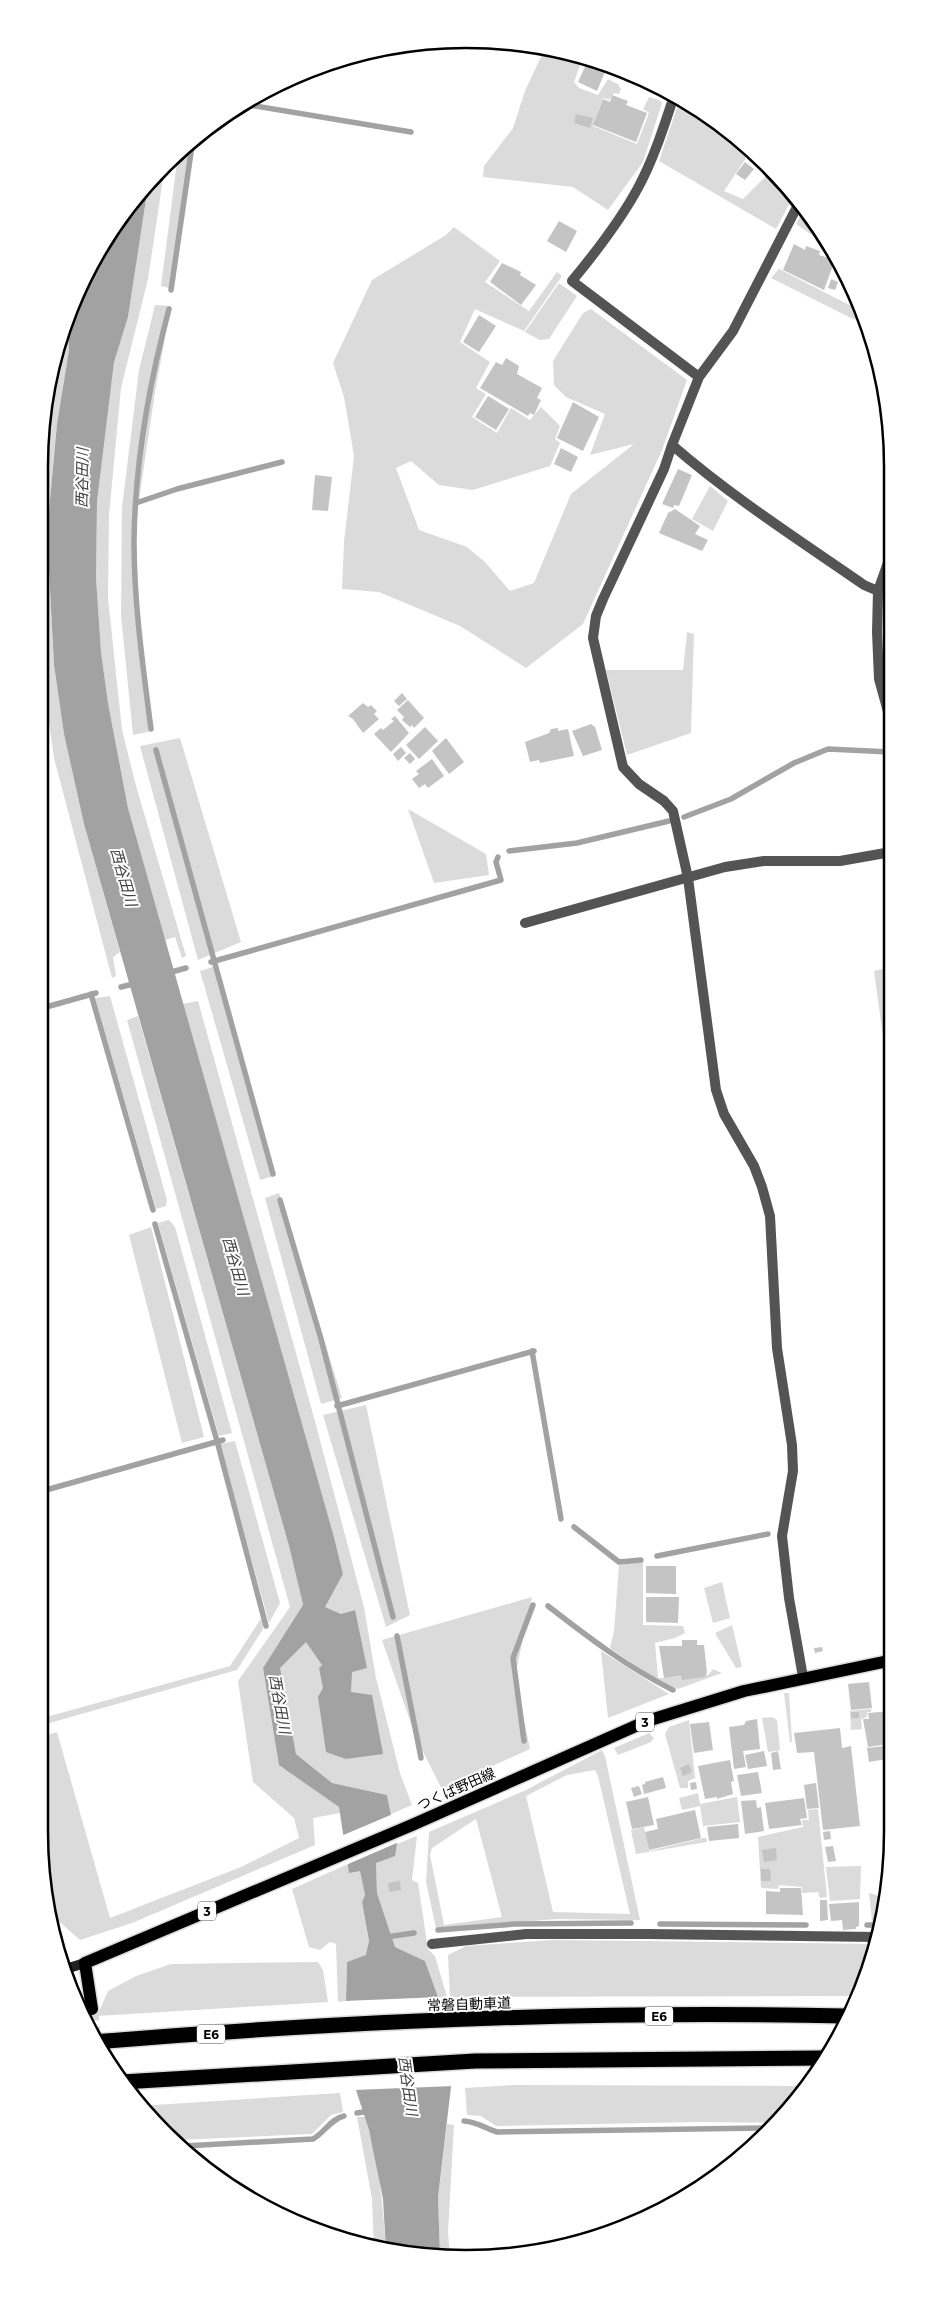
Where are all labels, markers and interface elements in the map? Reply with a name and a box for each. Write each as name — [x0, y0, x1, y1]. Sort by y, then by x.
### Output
water label: 西谷田川 — [72, 446, 92, 508]
water label: 西谷田川 — [107, 846, 142, 910]
water label: 西谷田川 — [219, 1235, 254, 1299]
water label: 西谷田川 — [265, 1673, 295, 1737]
road number: 3 — [636, 1712, 654, 1731]
street label: つくば野田線 — [414, 1764, 498, 1814]
road number: 3 — [198, 1902, 216, 1920]
street label: 常磐自動車道 — [427, 1994, 511, 2014]
road number: E6 — [645, 2006, 673, 2025]
road number: E6 — [197, 2025, 225, 2044]
water label: 西谷田川 — [394, 2055, 422, 2119]

